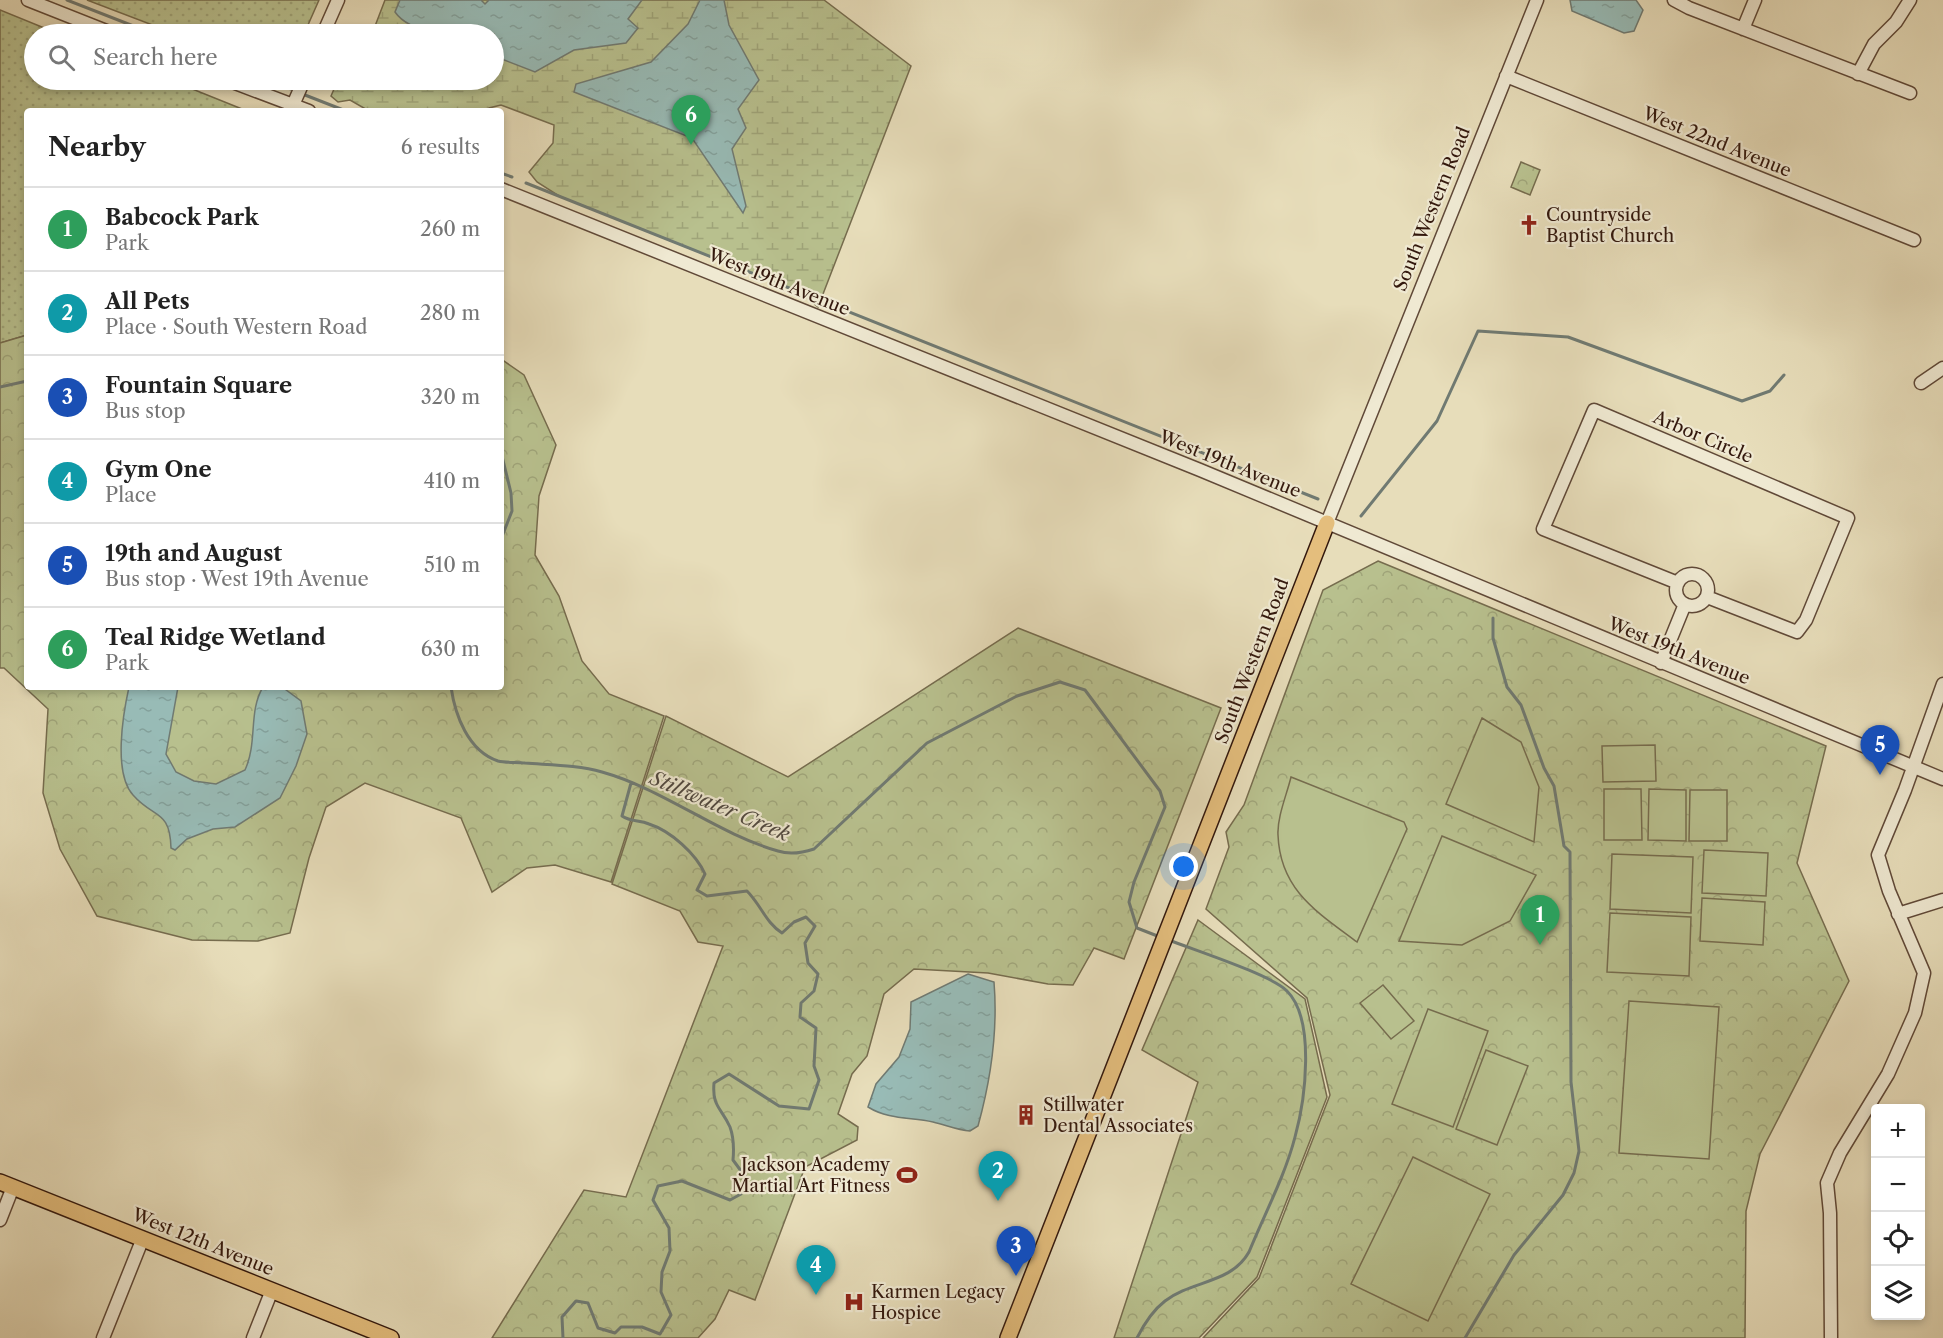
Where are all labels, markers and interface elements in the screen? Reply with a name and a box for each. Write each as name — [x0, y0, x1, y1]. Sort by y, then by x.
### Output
search box — [24, 24, 504, 90]
icon: search — [45, 41, 78, 74]
text: Search here — [93, 44, 218, 71]
pin: 6 — [672, 96, 710, 145]
street label: West 22nd Avenue — [1639, 102, 1794, 182]
street label: South Western Road — [1389, 124, 1475, 294]
text: Nearby — [48, 131, 146, 163]
text: 6 results — [401, 135, 480, 159]
text: Babcock Park — [105, 204, 259, 231]
place label: Countryside Baptist Church — [1546, 204, 1674, 247]
church icon: Countryside Baptist Church — [1517, 213, 1541, 237]
text: 1 — [63, 217, 72, 241]
text: 260 m — [420, 217, 480, 241]
text: Park — [105, 231, 148, 255]
street label: West 19th Avenue — [704, 243, 853, 320]
text: All Pets — [105, 288, 190, 315]
text: 2 — [62, 301, 73, 325]
text: 280 m — [420, 301, 480, 325]
text: Place · South Western Road — [105, 315, 367, 339]
text: Fountain Square — [105, 372, 292, 399]
text: 3 — [62, 385, 73, 409]
text: 320 m — [421, 385, 480, 409]
text: Bus stop — [105, 399, 186, 423]
street label: Arbor Circle — [1649, 406, 1756, 468]
street label: West 19th Avenue — [1155, 425, 1304, 502]
text: Gym One — [105, 456, 212, 483]
text: 4 — [62, 469, 73, 493]
text: 410 m — [423, 469, 480, 493]
text: Place — [105, 483, 156, 507]
text: 19th and August — [105, 540, 282, 567]
text: 5 — [62, 553, 73, 577]
text: 510 m — [424, 553, 480, 577]
text: Bus stop · West 19th Avenue — [105, 567, 369, 591]
street label: South Western Road — [1210, 575, 1294, 747]
street label: West 19th Avenue — [1604, 612, 1753, 689]
text: Teal Ridge Wetland — [105, 624, 326, 651]
text: 6 — [62, 637, 73, 661]
text: 630 m — [421, 637, 480, 661]
text: Park — [105, 651, 148, 675]
pin: 5 — [1860, 726, 1900, 775]
water label: Stillwater Creek — [646, 765, 794, 846]
your location — [1169, 852, 1198, 881]
pin: 1 — [1520, 896, 1560, 945]
place label: Stillwater Dental Associates — [1043, 1094, 1193, 1137]
building icon: Stillwater Dental Associates — [1014, 1103, 1038, 1127]
map controls — [1871, 1104, 1925, 1320]
button: + — [1871, 1104, 1925, 1158]
pin: 2 — [978, 1152, 1018, 1201]
place label: Jackson Academy Martial Art Fitness — [732, 1154, 891, 1197]
button: − — [1871, 1158, 1925, 1212]
sports icon: Jackson Academy Martial Art Fitness — [895, 1163, 919, 1187]
street label: West 12th Avenue — [128, 1203, 277, 1280]
button: locate — [1871, 1212, 1925, 1266]
pin: 3 — [996, 1226, 1036, 1276]
pin: 4 — [796, 1246, 836, 1295]
button: layers — [1871, 1266, 1925, 1320]
place label: Karmen Legacy Hospice — [871, 1281, 1006, 1324]
hospital icon: Karmen Legacy Hospice — [842, 1290, 866, 1314]

